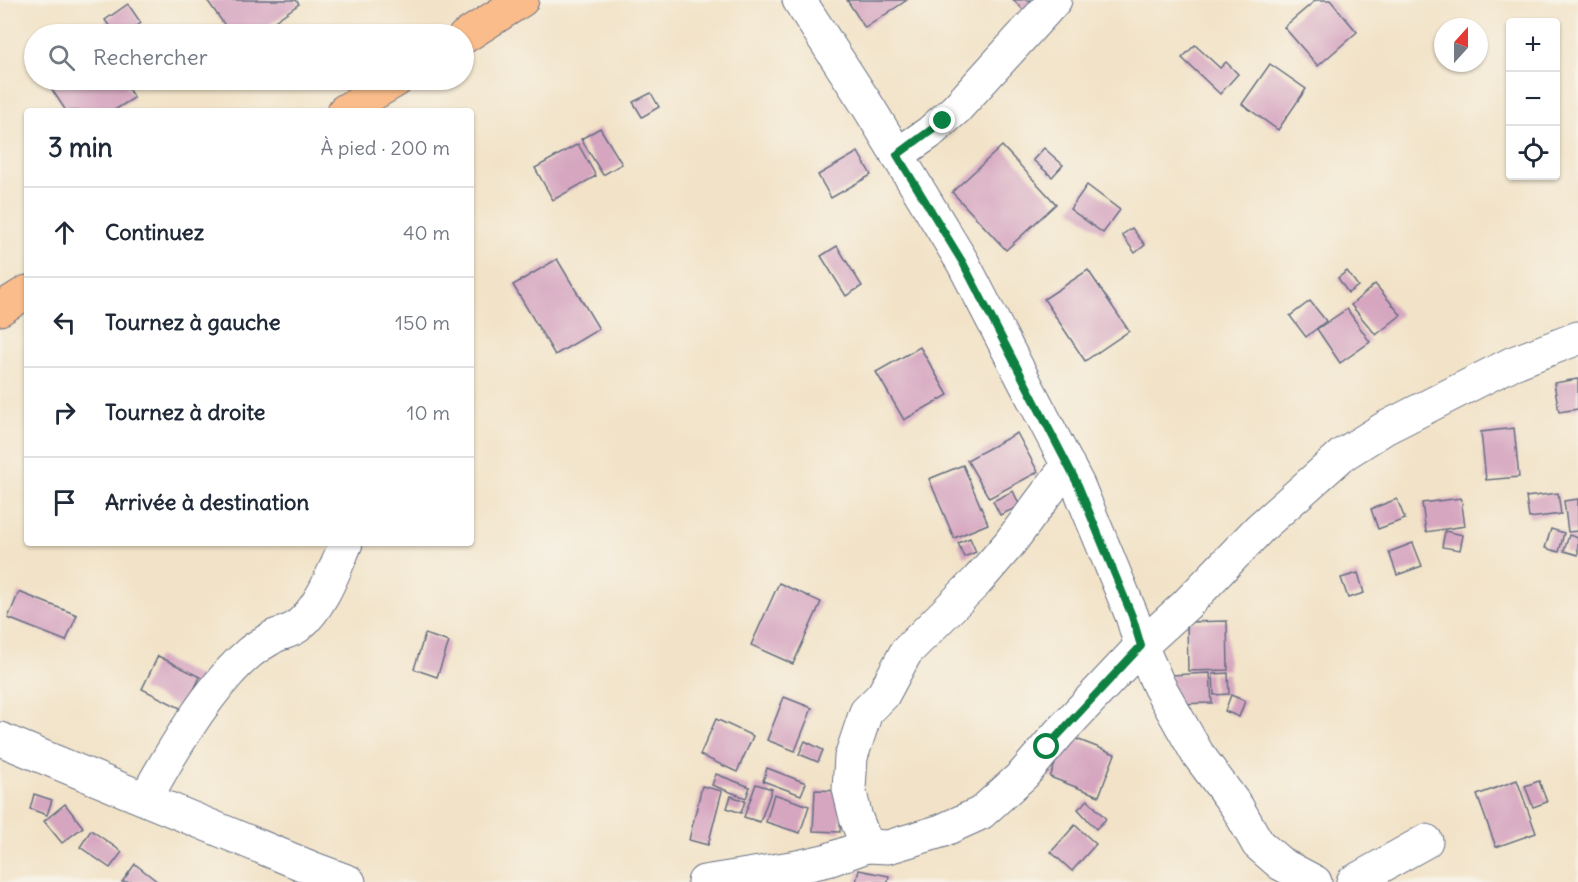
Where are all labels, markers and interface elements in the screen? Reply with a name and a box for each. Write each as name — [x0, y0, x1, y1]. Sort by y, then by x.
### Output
north arrow — [1434, 18, 1488, 72]
map controls — [1506, 18, 1560, 180]
button: + — [1506, 18, 1560, 72]
search box — [24, 24, 474, 90]
icon: search — [45, 41, 78, 74]
text: Rechercher — [93, 43, 208, 71]
button: − — [1506, 72, 1560, 126]
route end — [929, 107, 955, 133]
button: locate — [1506, 126, 1560, 180]
text: 3 min — [48, 131, 113, 164]
text: À pied · 200 m — [320, 135, 450, 160]
icon: ahead — [48, 216, 81, 249]
text: Continuez — [105, 218, 204, 246]
text: 40 m — [403, 220, 450, 245]
icon: left — [48, 306, 81, 339]
text: Tournez à gauche — [105, 308, 281, 336]
text: 150 m — [395, 310, 450, 335]
icon: right — [48, 396, 81, 429]
text: Tournez à droite — [105, 398, 265, 426]
text: 10 m — [407, 400, 450, 425]
icon: arrive — [48, 486, 81, 519]
text: Arrivée à destination — [105, 488, 309, 516]
route start — [1033, 733, 1059, 759]

